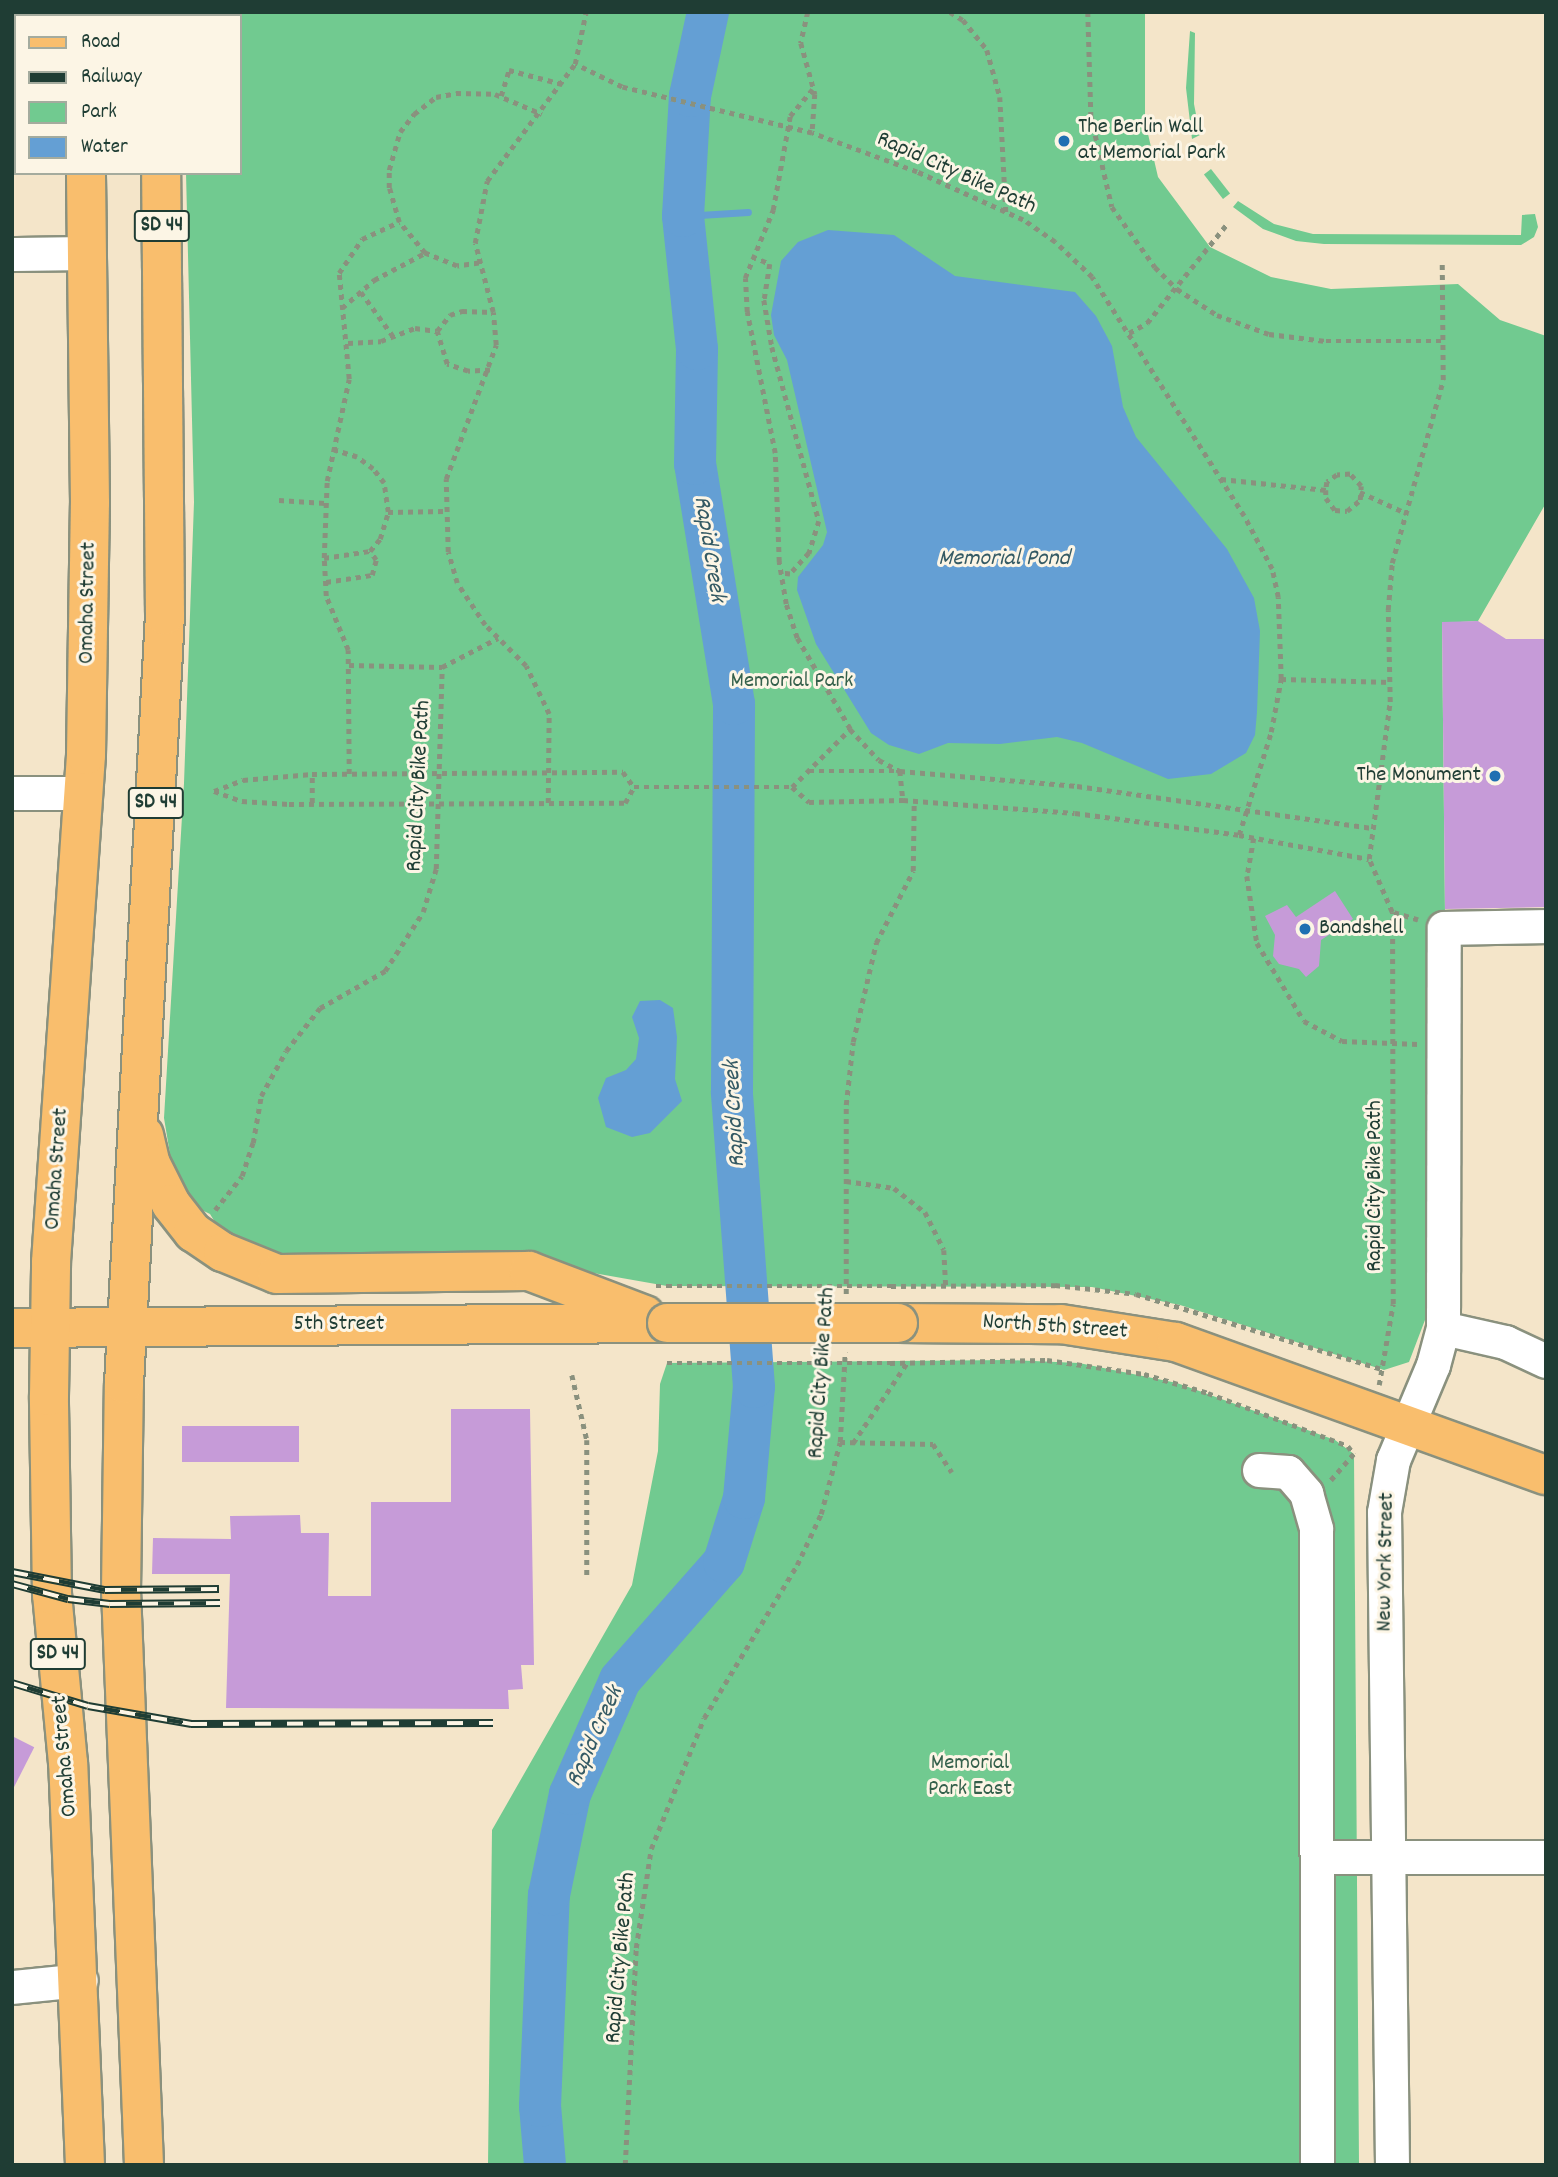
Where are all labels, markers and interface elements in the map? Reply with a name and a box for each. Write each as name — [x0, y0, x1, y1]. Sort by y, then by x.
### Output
legend — [14, 14, 242, 175]
text: Road — [81, 28, 120, 58]
text: Railway — [81, 63, 142, 93]
text: Park — [81, 98, 117, 128]
place label: The Berlin Wall at Memorial Park — [1078, 114, 1226, 168]
street label: Rapid City Bike Path — [872, 126, 1040, 222]
text: Water — [81, 133, 128, 163]
marker: The Berlin Wall at Memorial Park — [1056, 133, 1072, 149]
road number: SD 44 — [132, 208, 192, 244]
water label: Rapid Creek — [685, 494, 731, 604]
street label: Omaha Street — [74, 542, 104, 664]
water label: Memorial Pond — [938, 546, 1070, 574]
park label: Memorial Park — [730, 668, 854, 696]
street label: Rapid City Bike Path — [402, 700, 438, 872]
place label: The Monument — [1357, 762, 1481, 790]
marker: The Monument — [1487, 768, 1503, 784]
road number: SD 44 — [126, 786, 186, 820]
place label: Bandshell — [1319, 915, 1403, 943]
marker: Bandshell — [1297, 921, 1313, 937]
water label: Rapid Creek — [719, 1060, 753, 1168]
street label: Rapid City Bike Path — [1362, 1100, 1390, 1272]
street label: Omaha Street — [40, 1107, 76, 1231]
street label: Rapid City Bike Path — [803, 1286, 843, 1460]
street label: North 5th Street — [982, 1309, 1128, 1347]
street label: 5th Street — [294, 1311, 384, 1339]
street label: New York Street — [1372, 1492, 1402, 1632]
road number: SD 44 — [28, 1636, 88, 1672]
water label: Rapid Creek — [561, 1682, 631, 1792]
street label: Omaha Street — [47, 1694, 85, 1818]
park label: Memorial Park East — [928, 1750, 1012, 1804]
street label: Rapid City Bike Path — [601, 1871, 643, 2045]

